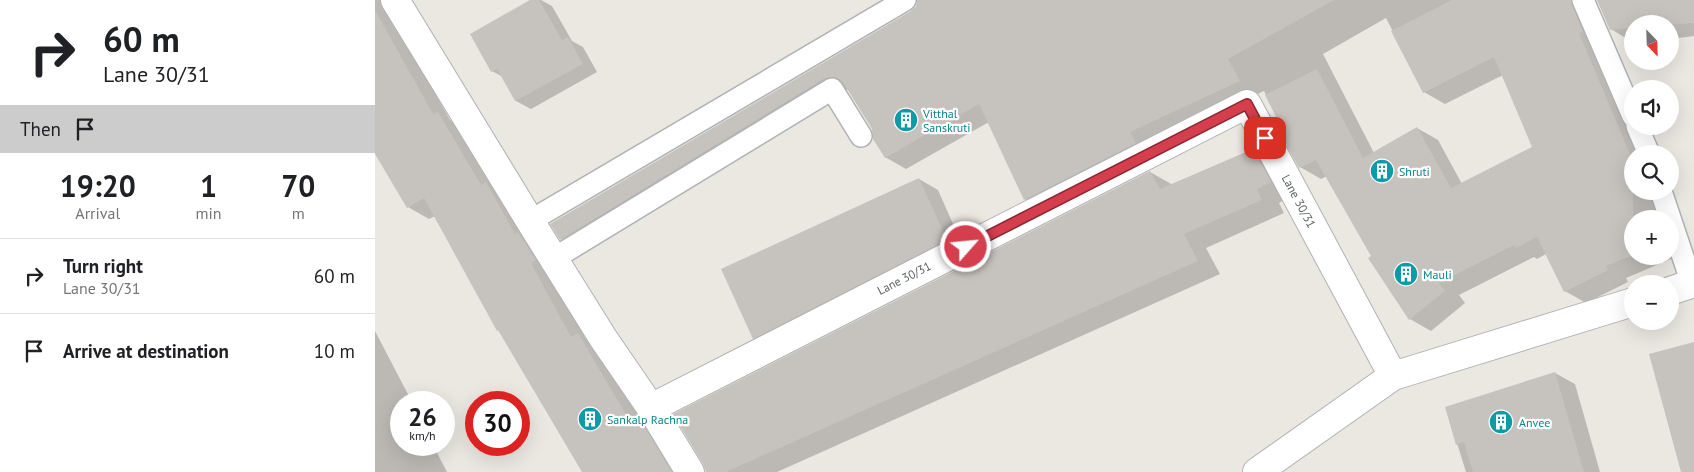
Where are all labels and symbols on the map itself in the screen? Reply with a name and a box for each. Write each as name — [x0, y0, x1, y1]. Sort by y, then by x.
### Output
north arrow — [1624, 15, 1679, 70]
place label: Vitthal Sanskruti — [922, 106, 971, 135]
building icon: Vitthal Sanskruti — [893, 107, 919, 133]
pin — [1244, 117, 1286, 159]
building icon: Shruti — [1369, 158, 1395, 184]
place label: Shruti — [1399, 164, 1430, 179]
street label: Lane 30/31 — [1279, 172, 1319, 230]
position arrow — [939, 220, 991, 272]
street label: Lane 30/31 — [875, 258, 933, 298]
building icon: Mauli — [1393, 261, 1419, 287]
place label: Mauli — [1423, 267, 1452, 282]
speed limit sign: 30 — [465, 391, 530, 456]
building icon: Sankalp Rachna — [577, 406, 603, 432]
building icon: Anvee — [1488, 409, 1514, 435]
place label: Sankalp Rachna — [607, 412, 688, 427]
place label: Anvee — [1519, 415, 1550, 430]

